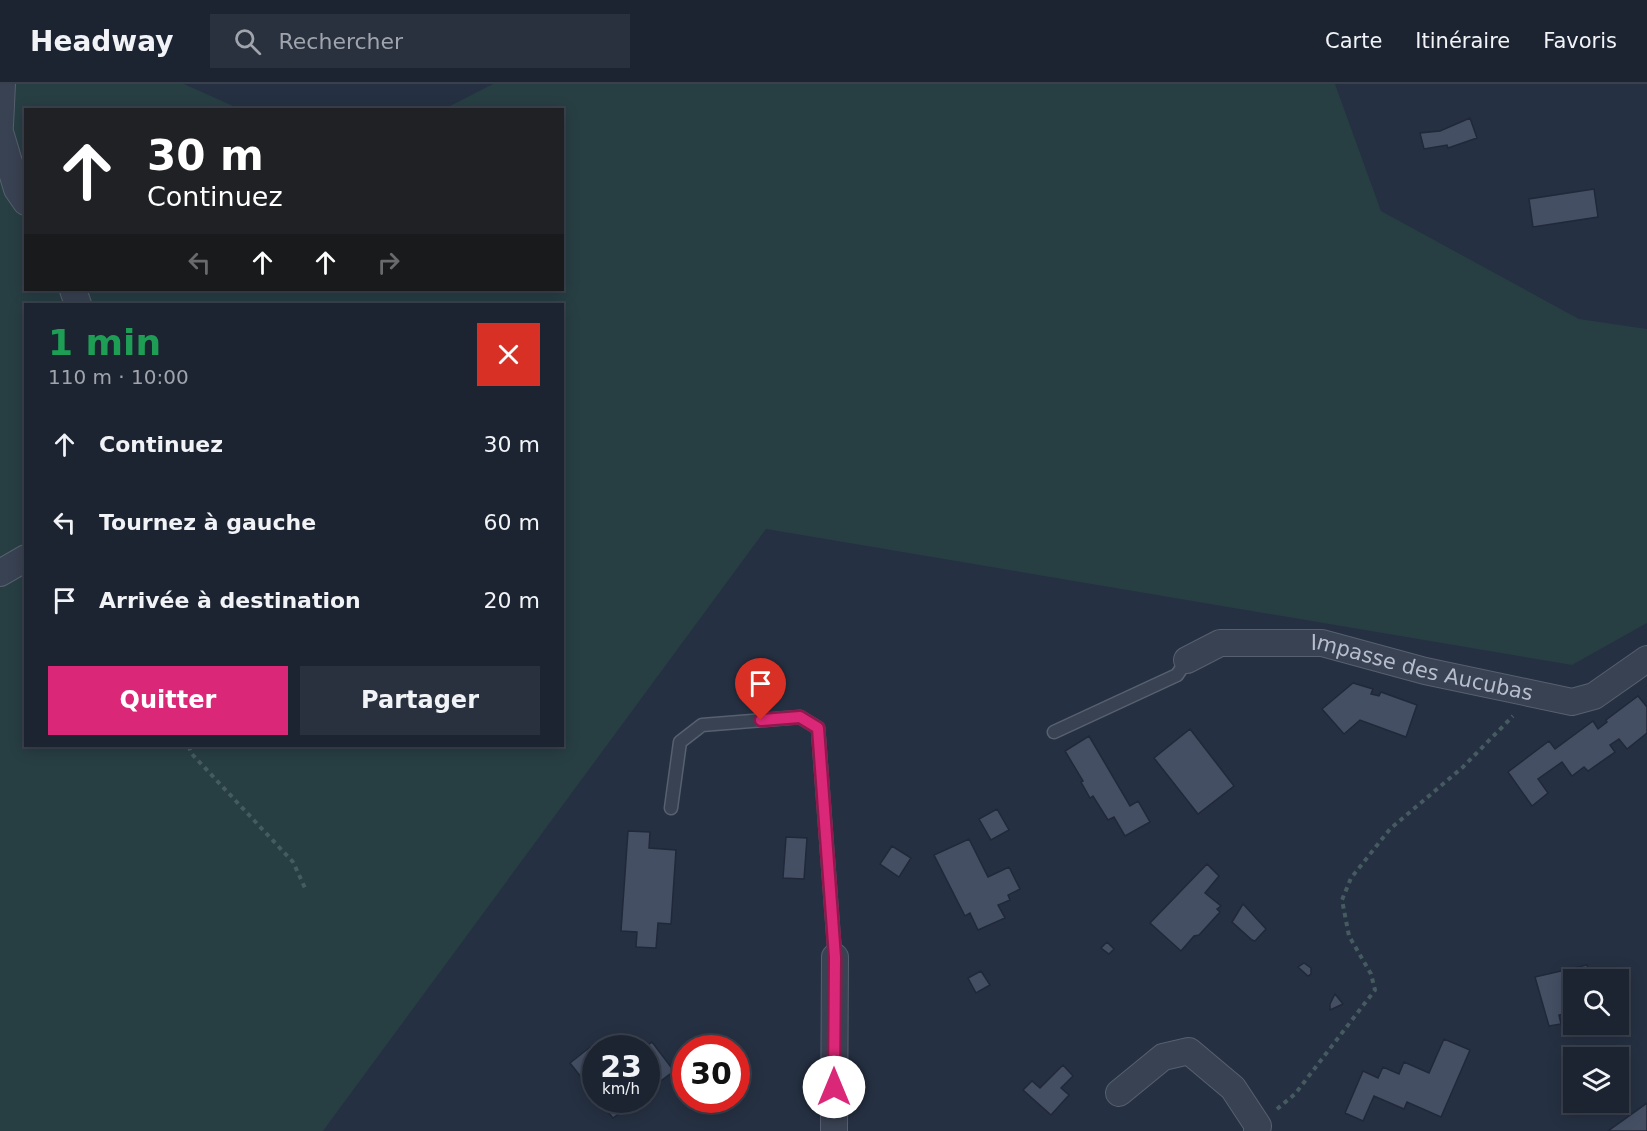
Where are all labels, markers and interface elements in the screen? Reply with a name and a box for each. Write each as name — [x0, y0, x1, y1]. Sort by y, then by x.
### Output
search box — [210, 14, 630, 68]
text: Headway — [30, 25, 174, 58]
icon: search — [231, 25, 264, 58]
text: Rechercher — [279, 29, 403, 54]
text: Carte — [1325, 29, 1382, 53]
text: Itinéraire — [1415, 29, 1510, 53]
text: Favoris — [1543, 29, 1617, 53]
text: 30 m — [147, 131, 264, 180]
icon: ahead — [48, 132, 126, 210]
text: Continuez — [147, 181, 283, 212]
icon: left — [183, 246, 216, 279]
icon: ahead — [246, 246, 279, 279]
icon: ahead — [309, 246, 342, 279]
icon: right — [372, 246, 405, 279]
text: 1 min — [48, 322, 161, 363]
button: close — [477, 323, 540, 386]
text: 110 m · 10:00 — [48, 365, 189, 389]
icon: ahead — [48, 428, 81, 461]
text: Continuez — [99, 432, 223, 457]
text: 30 m — [484, 432, 540, 457]
icon: left — [48, 506, 81, 539]
text: Tournez à gauche — [99, 510, 316, 535]
text: 60 m — [484, 510, 540, 535]
icon: arrive — [48, 584, 81, 617]
text: Arrivée à destination — [99, 588, 361, 613]
text: 20 m — [484, 588, 540, 613]
street label: Impasse des Aucubas — [1311, 630, 1535, 705]
pin — [735, 658, 786, 720]
button: Quitter — [48, 666, 288, 735]
button: Partager — [300, 666, 540, 735]
icon: arrive — [744, 667, 777, 700]
map controls — [1563, 969, 1629, 1113]
button: search — [1563, 969, 1629, 1035]
speed limit sign: 30 — [672, 1035, 750, 1113]
button: layers — [1563, 1047, 1629, 1113]
text: 23 — [600, 1049, 642, 1084]
position arrow — [802, 1055, 866, 1119]
text: km/h — [602, 1080, 640, 1098]

